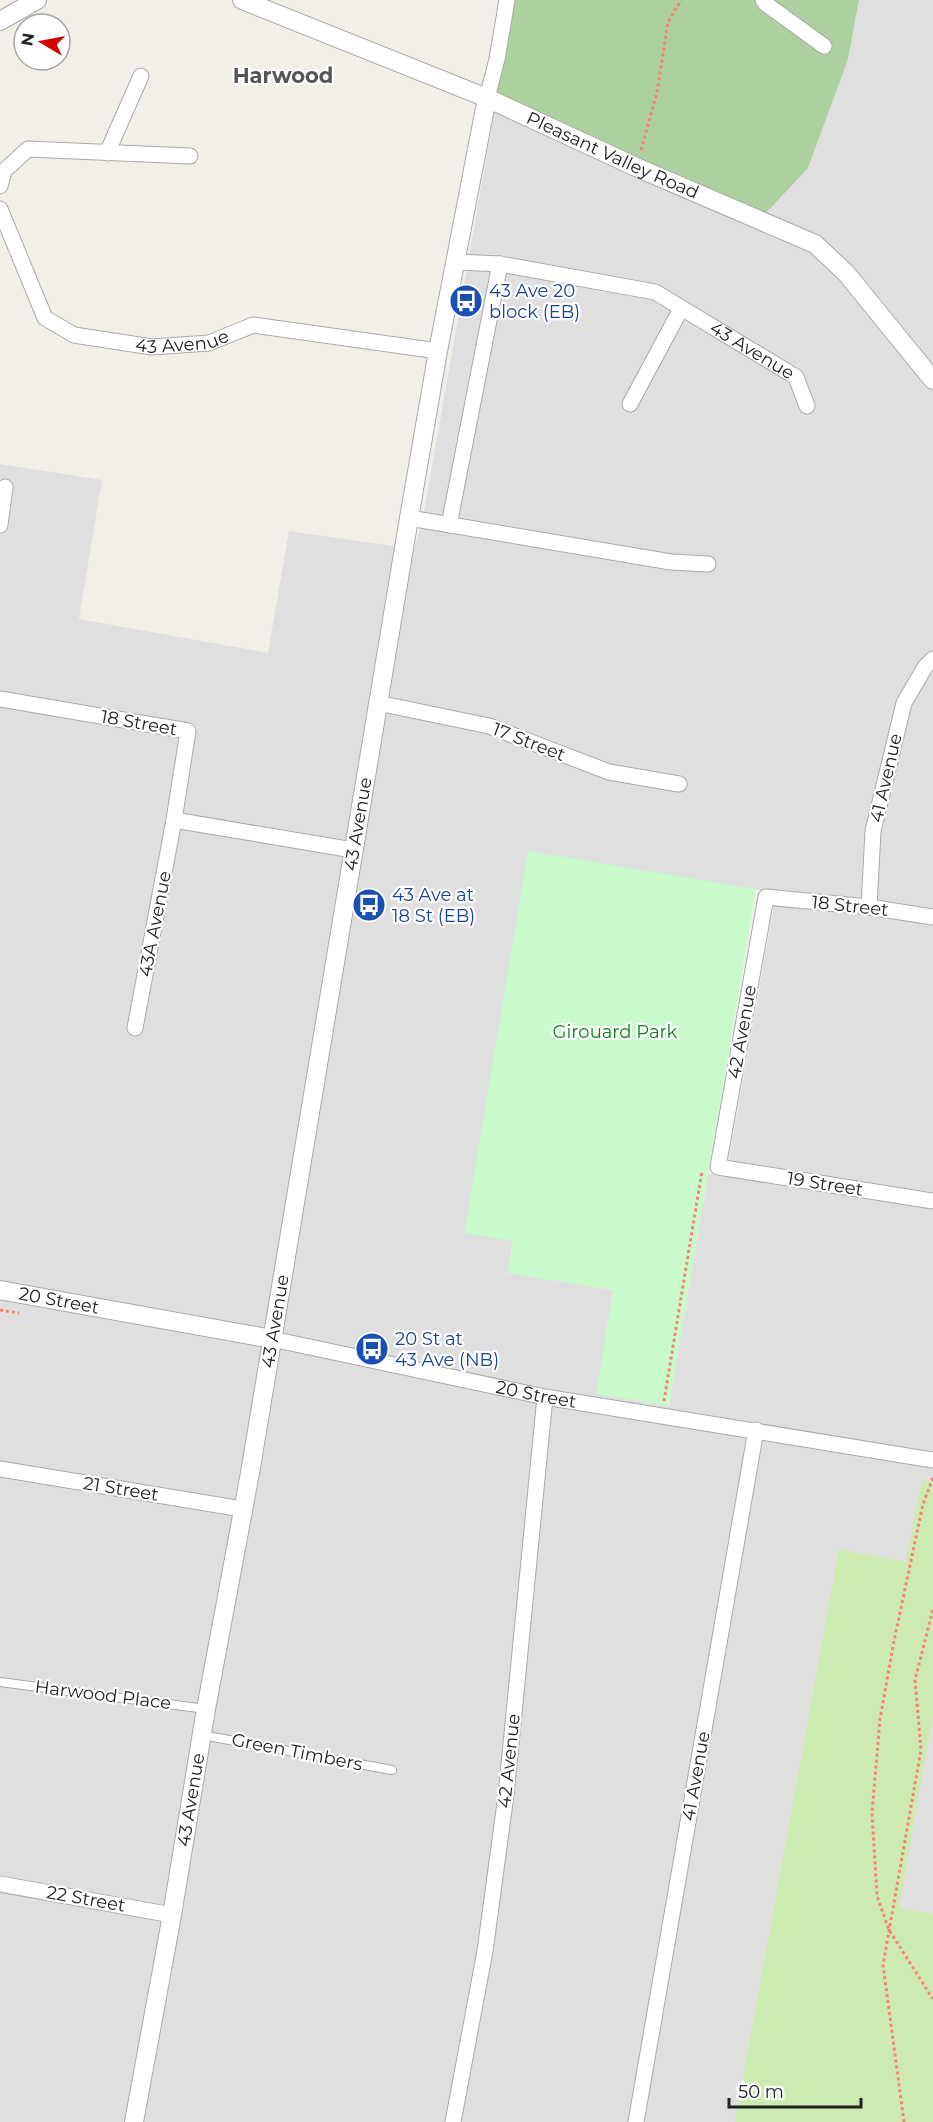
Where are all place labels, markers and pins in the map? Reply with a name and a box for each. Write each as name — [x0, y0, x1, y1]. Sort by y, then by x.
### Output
place label: 43 Ave 20 block (EB) — [489, 280, 580, 323]
bus stop icon: 43 Ave 20 block (EB) — [448, 283, 484, 319]
place label: 43 Ave at 18 St (EB) — [392, 884, 475, 927]
bus stop icon: 43 Ave at 18 St (EB) — [351, 887, 387, 923]
place label: 20 St at 43 Ave (NB) — [395, 1328, 499, 1371]
bus stop icon: 20 St at 43 Ave (NB) — [354, 1331, 390, 1367]

